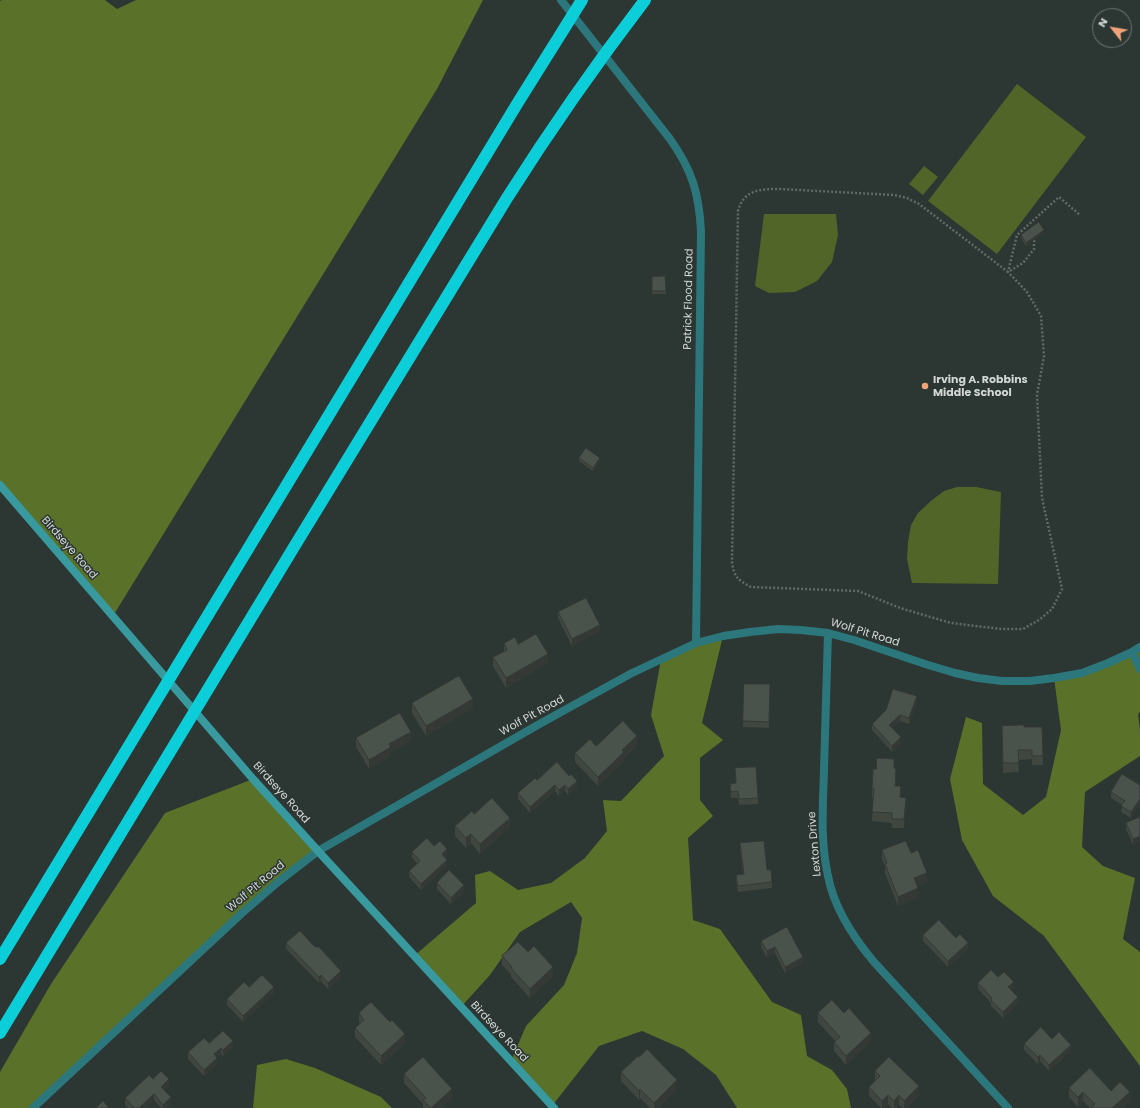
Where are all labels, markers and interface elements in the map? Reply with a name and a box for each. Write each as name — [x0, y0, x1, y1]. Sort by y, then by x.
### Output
north arrow — [1092, 8, 1132, 48]
text: N — [1094, 15, 1112, 30]
street label: Patrick Flood Road — [682, 248, 696, 350]
place label: Irving A. Robbins Middle School — [933, 373, 1028, 399]
marker: Irving A. Robbins Middle School — [920, 381, 930, 391]
street label: Birdseye Road — [38, 514, 100, 582]
street label: Wolf Pit Road — [829, 616, 901, 650]
street label: Wolf Pit Road — [497, 693, 567, 739]
street label: Birdseye Road — [250, 760, 312, 826]
street label: Lexton Drive — [806, 811, 824, 877]
street label: Wolf Pit Road — [224, 859, 288, 915]
street label: Birdseye Road — [468, 999, 530, 1065]

